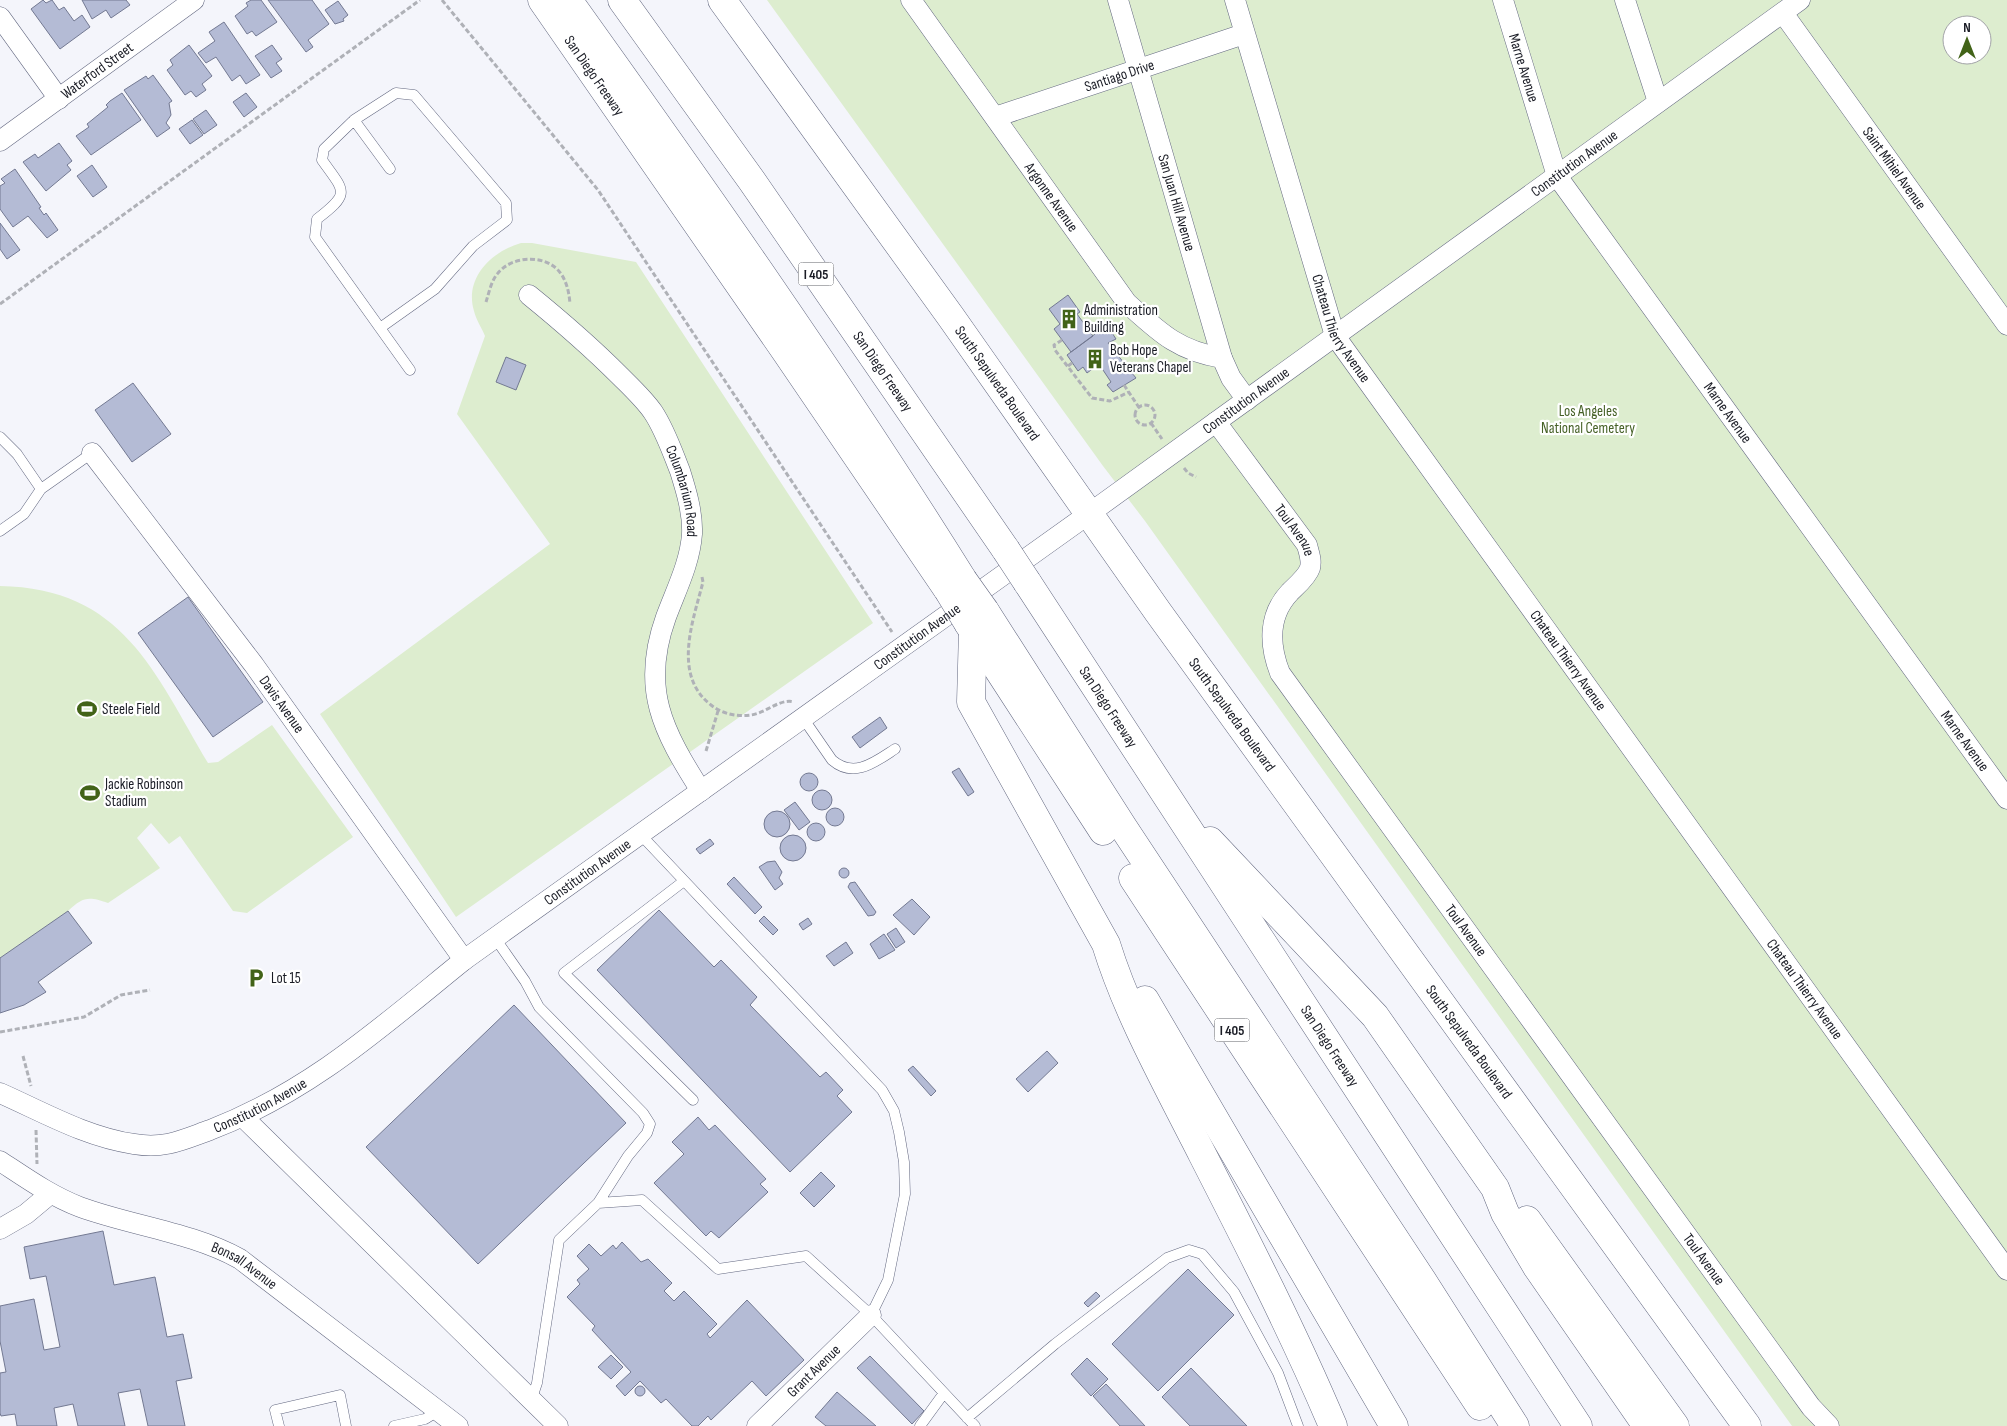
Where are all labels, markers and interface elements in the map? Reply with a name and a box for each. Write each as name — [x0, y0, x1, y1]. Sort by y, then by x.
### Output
north arrow — [1942, 15, 1992, 65]
text: N — [1963, 19, 1971, 36]
street label: Marne Avenue — [1504, 31, 1543, 104]
street label: San Diego Freeway — [560, 32, 629, 120]
street label: Waterford Street — [57, 38, 137, 103]
street label: Santiago Drive — [1082, 55, 1157, 96]
street label: Saint Mihiel Avenue — [1858, 123, 1930, 213]
street label: Constitution Avenue — [1527, 125, 1621, 201]
street label: San Juan Hill Avenue — [1154, 152, 1200, 253]
street label: Argonne Avenue — [1020, 158, 1083, 235]
road number: I 405 — [798, 262, 834, 286]
street label: Chateau Thierry Avenue — [1308, 272, 1375, 386]
place label: Administration Building — [1083, 301, 1158, 337]
building icon: Administration Building — [1058, 308, 1080, 330]
street label: South Sepulveda Boulevard — [951, 322, 1044, 444]
street label: San Diego Freeway — [849, 328, 917, 415]
place label: Bob Hope Veterans Chapel — [1110, 341, 1191, 377]
building icon: Bob Hope Veterans Chapel — [1084, 348, 1106, 370]
street label: Constitution Avenue — [1199, 363, 1293, 438]
street label: Marne Avenue — [1700, 378, 1756, 447]
park label: Los Angeles National Cemetery — [1541, 402, 1635, 438]
street label: Columbarium Road — [661, 442, 702, 537]
street label: Toul Avenue — [1270, 500, 1319, 558]
street label: Constitution Avenue — [870, 599, 964, 674]
street label: Chateau Thierry Avenue — [1526, 606, 1611, 714]
street label: South Sepulveda Boulevard — [1185, 654, 1280, 775]
street label: San Diego Freeway — [1075, 663, 1142, 751]
street label: Davis Avenue — [255, 672, 309, 737]
sports icon: Steele Field — [76, 698, 98, 720]
place label: Steele Field — [102, 700, 160, 719]
street label: Marne Avenue — [1937, 707, 1993, 775]
place label: Jackie Robinson Stadium — [104, 775, 183, 811]
sports icon: Jackie Robinson Stadium — [79, 782, 101, 804]
street label: Constitution Avenue — [540, 834, 635, 909]
street label: Toul Avenue — [1441, 901, 1491, 960]
street label: Chateau Thierry Avenue — [1762, 935, 1847, 1043]
parking icon: Lot 15 — [245, 967, 267, 989]
place label: Lot 15 — [271, 969, 301, 988]
street label: South Sepulveda Boulevard — [1421, 981, 1517, 1102]
street label: San Diego Freeway — [1296, 1002, 1363, 1090]
road number: I 405 — [1214, 1018, 1250, 1042]
street label: Constitution Avenue — [211, 1074, 310, 1137]
street label: Toul Avenue — [1679, 1230, 1729, 1289]
street label: Bonsall Avenue — [209, 1237, 281, 1294]
street label: Grant Avenue — [783, 1341, 844, 1401]

